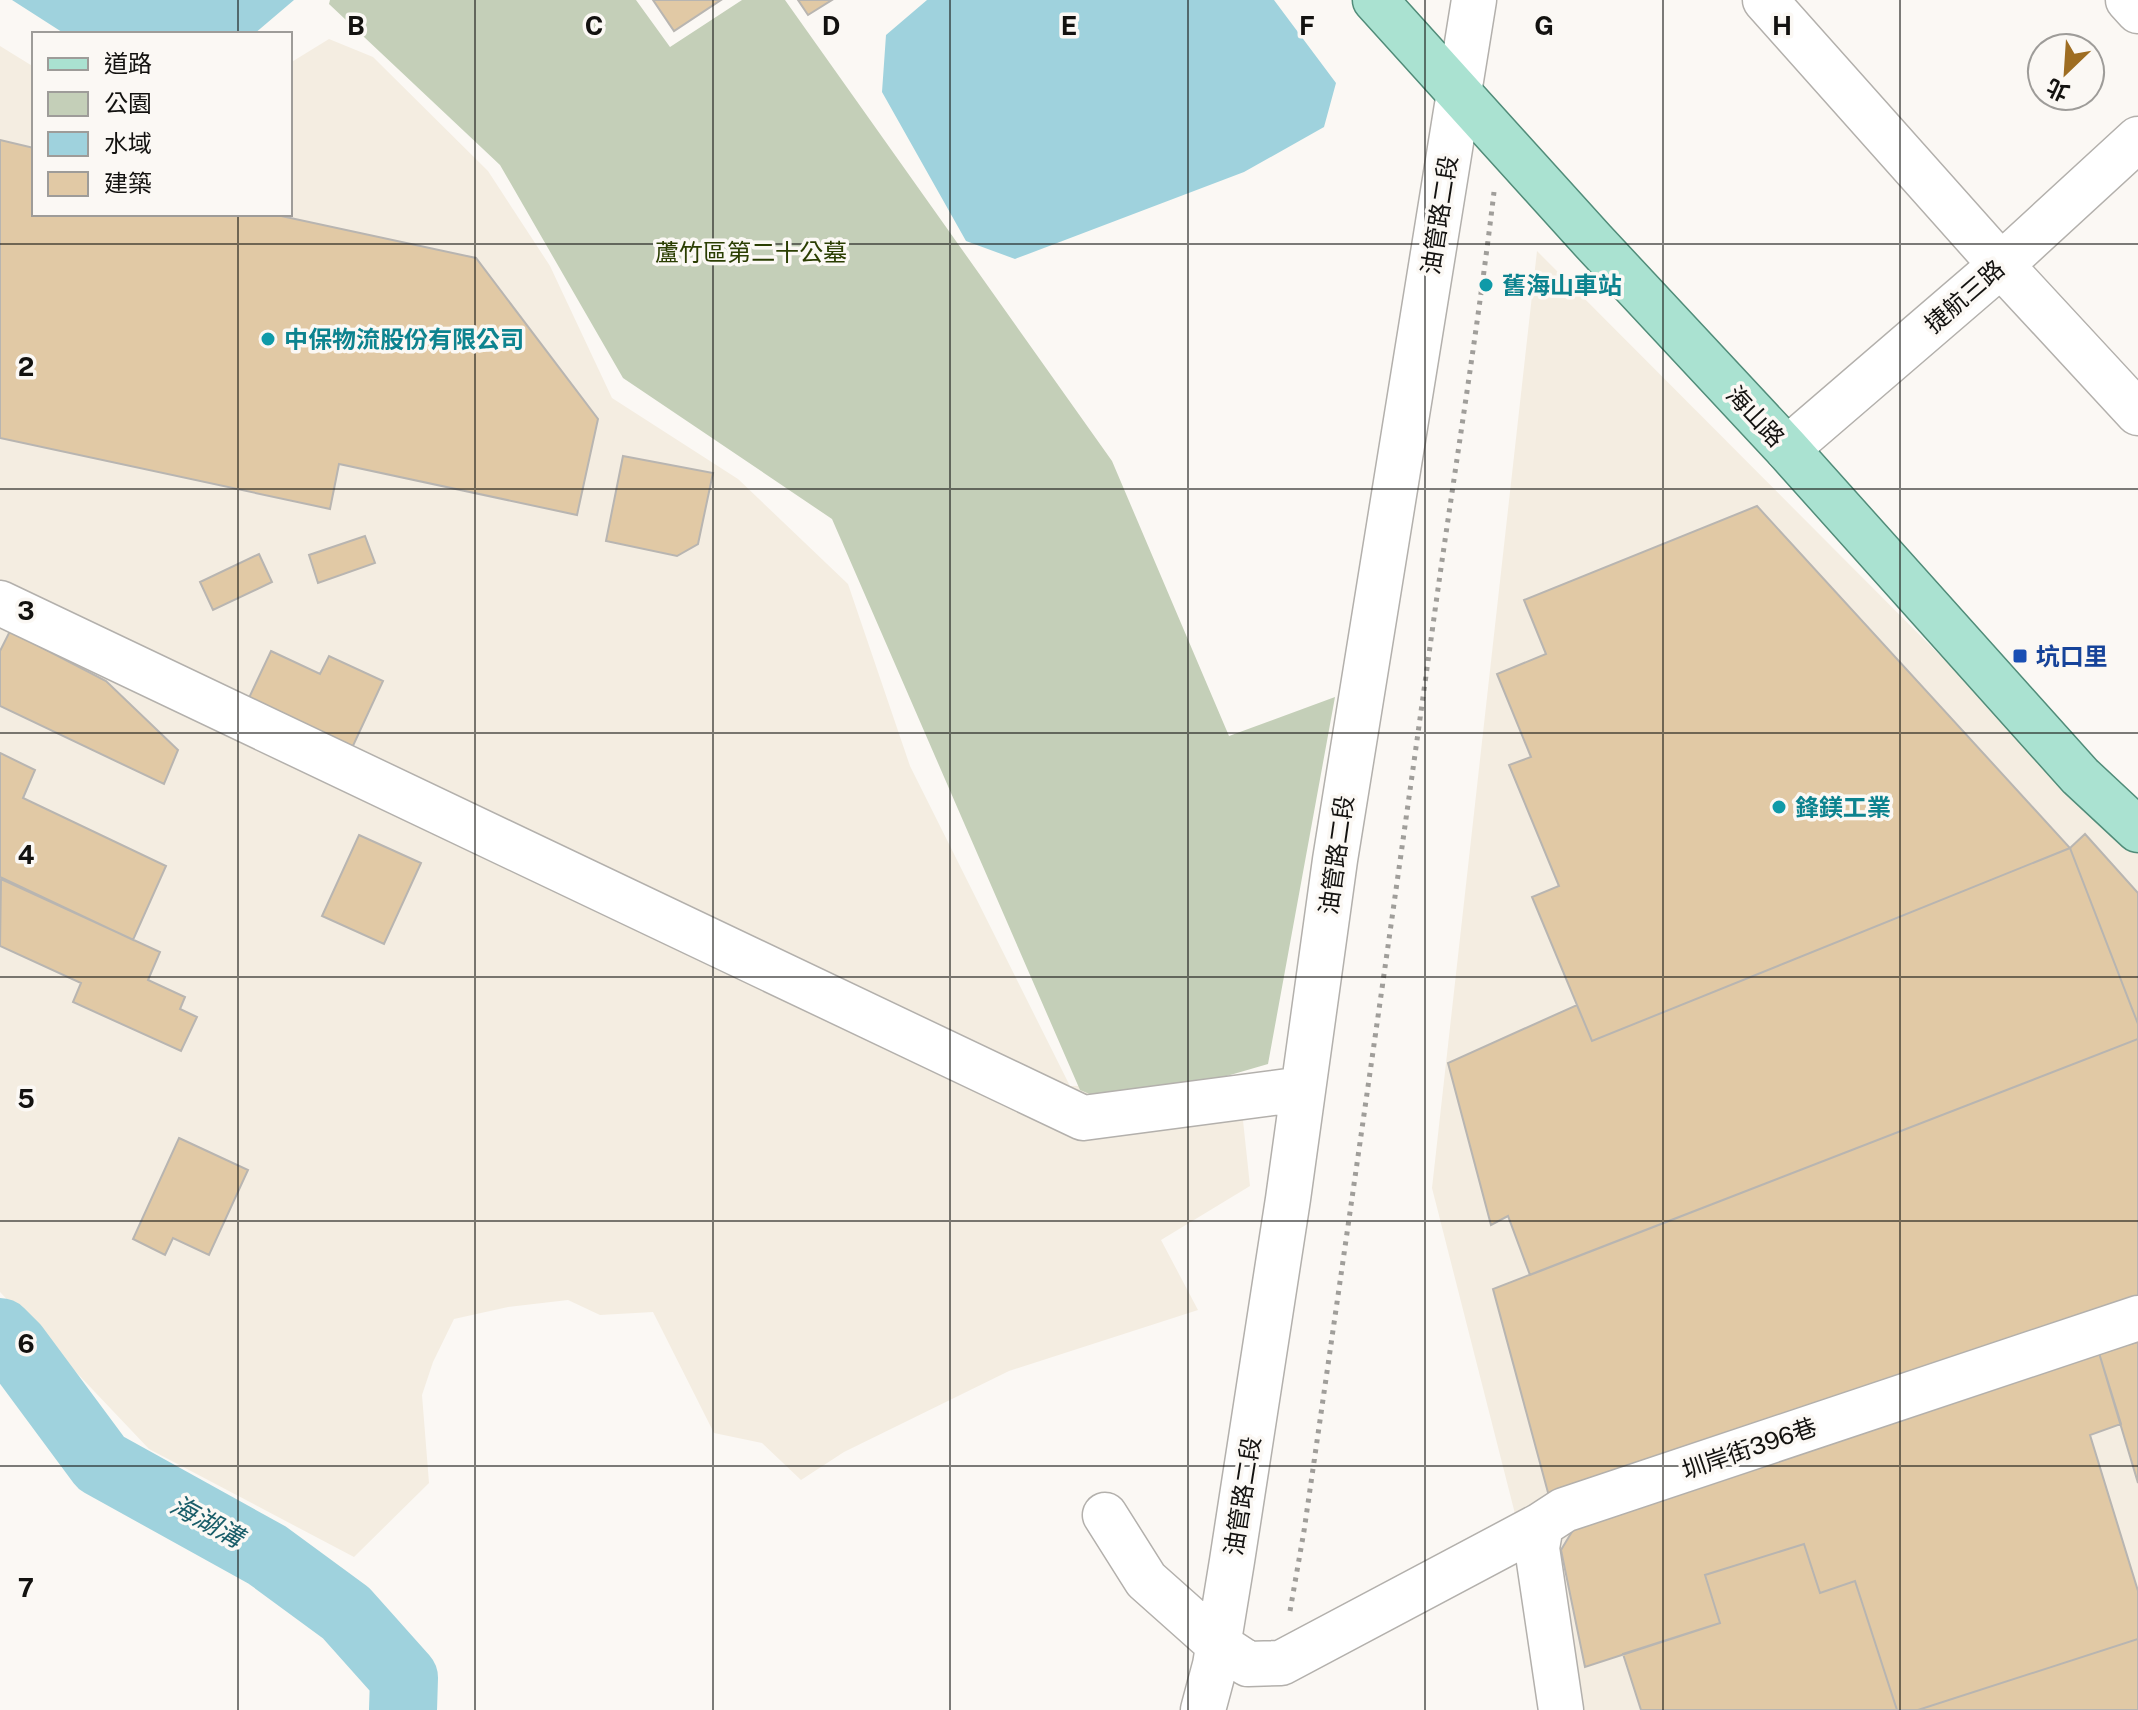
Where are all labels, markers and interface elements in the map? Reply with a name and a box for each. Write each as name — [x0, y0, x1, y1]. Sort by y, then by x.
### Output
text: B — [347, 10, 365, 41]
text: C — [585, 10, 603, 41]
text: D — [822, 10, 840, 41]
text: E — [1061, 10, 1077, 41]
text: F — [1299, 10, 1315, 41]
text: G — [1534, 10, 1554, 41]
text: H — [1772, 10, 1792, 41]
legend — [32, 32, 292, 216]
north arrow — [2026, 32, 2106, 112]
text: 道路 — [104, 49, 152, 77]
text: 北 — [2042, 74, 2073, 107]
text: 公園 — [104, 89, 152, 117]
text: 水域 — [104, 129, 152, 157]
street label: 油管路二段 — [1416, 154, 1462, 276]
text: 建築 — [104, 169, 152, 197]
park label: 蘆竹區第二十公墓 — [655, 238, 847, 266]
street label: 捷航三路 — [1919, 254, 2009, 338]
place label: 舊海山車站 — [1502, 271, 1622, 299]
marker: 舊海山車站 — [1477, 276, 1495, 294]
place label: 中保物流股份有限公司 — [284, 325, 524, 353]
marker: 中保物流股份有限公司 — [259, 330, 277, 348]
text: 2 — [18, 351, 34, 382]
street label: 海山路 — [1721, 380, 1791, 452]
text: 3 — [17, 595, 35, 626]
place label: 坑口里 — [2036, 642, 2108, 670]
marker: 坑口里 — [2011, 647, 2029, 665]
place label: 鋒鎂工業 — [1795, 793, 1891, 821]
street label: 油管路二段 — [1314, 794, 1358, 916]
marker: 鋒鎂工業 — [1770, 798, 1788, 816]
text: 4 — [17, 839, 35, 870]
text: 5 — [17, 1083, 35, 1114]
text: 6 — [17, 1328, 35, 1359]
street label: 圳岸街396巷 — [1678, 1412, 1820, 1484]
street label: 油管路二段 — [1219, 1435, 1265, 1557]
water label: 海湖溝 — [165, 1489, 252, 1555]
text: 7 — [18, 1572, 34, 1603]

